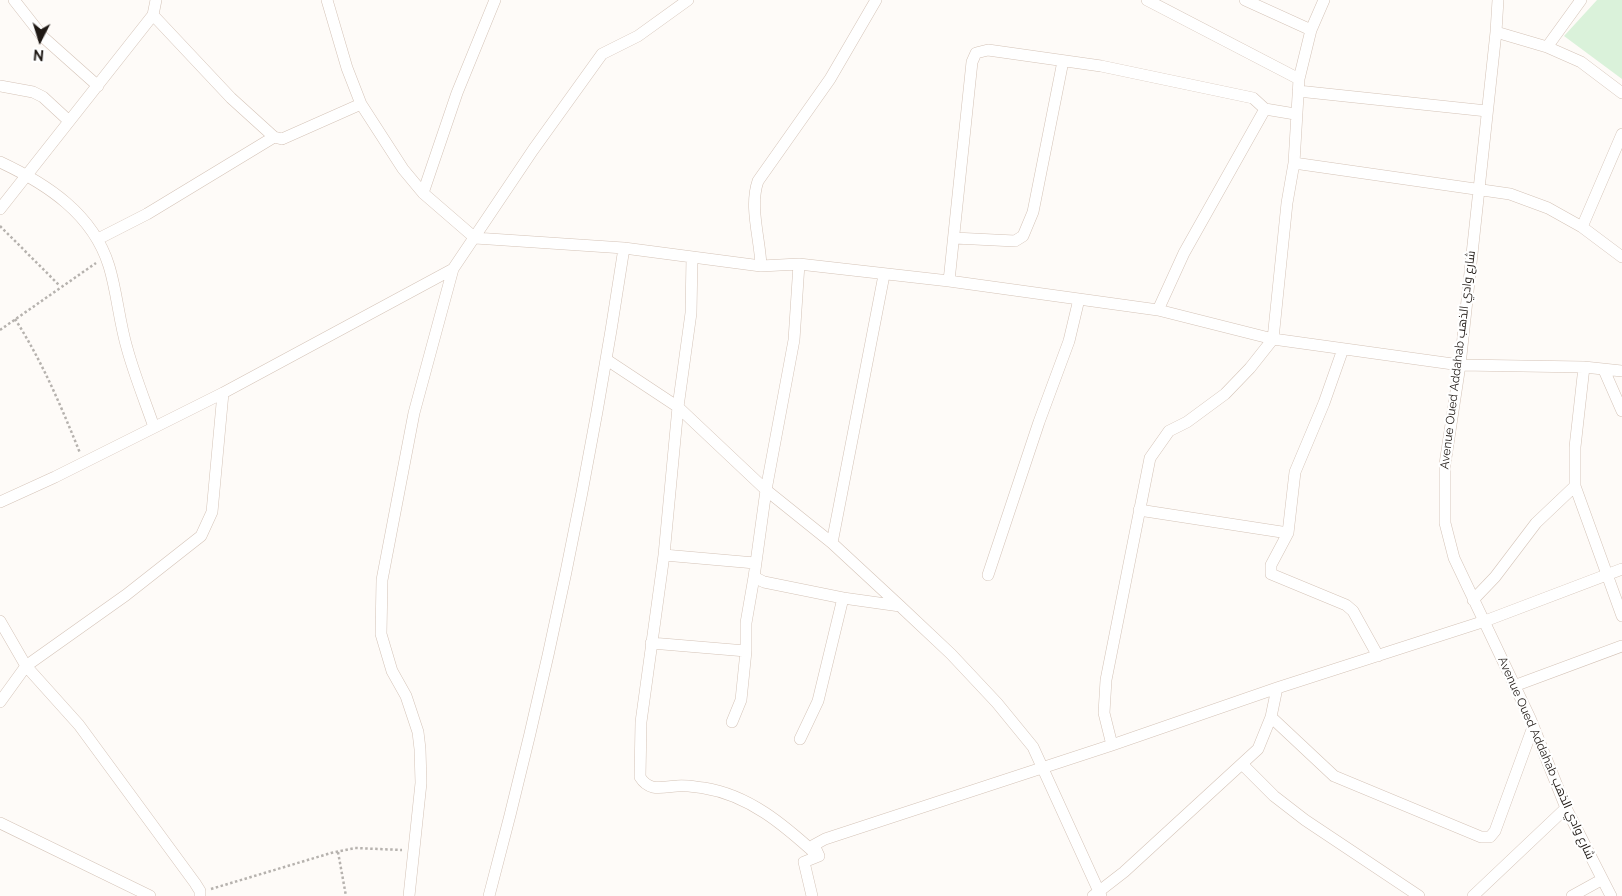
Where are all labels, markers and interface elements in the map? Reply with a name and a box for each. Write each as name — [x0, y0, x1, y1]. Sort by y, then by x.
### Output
north arrow — [15, 15, 65, 65]
text: N — [33, 47, 45, 63]
street label: Avenue Oued Addahab شارع وادي الذهب — [1437, 250, 1479, 470]
street label: Avenue Oued Addahab شارع وادي الذهب — [1495, 654, 1597, 862]

